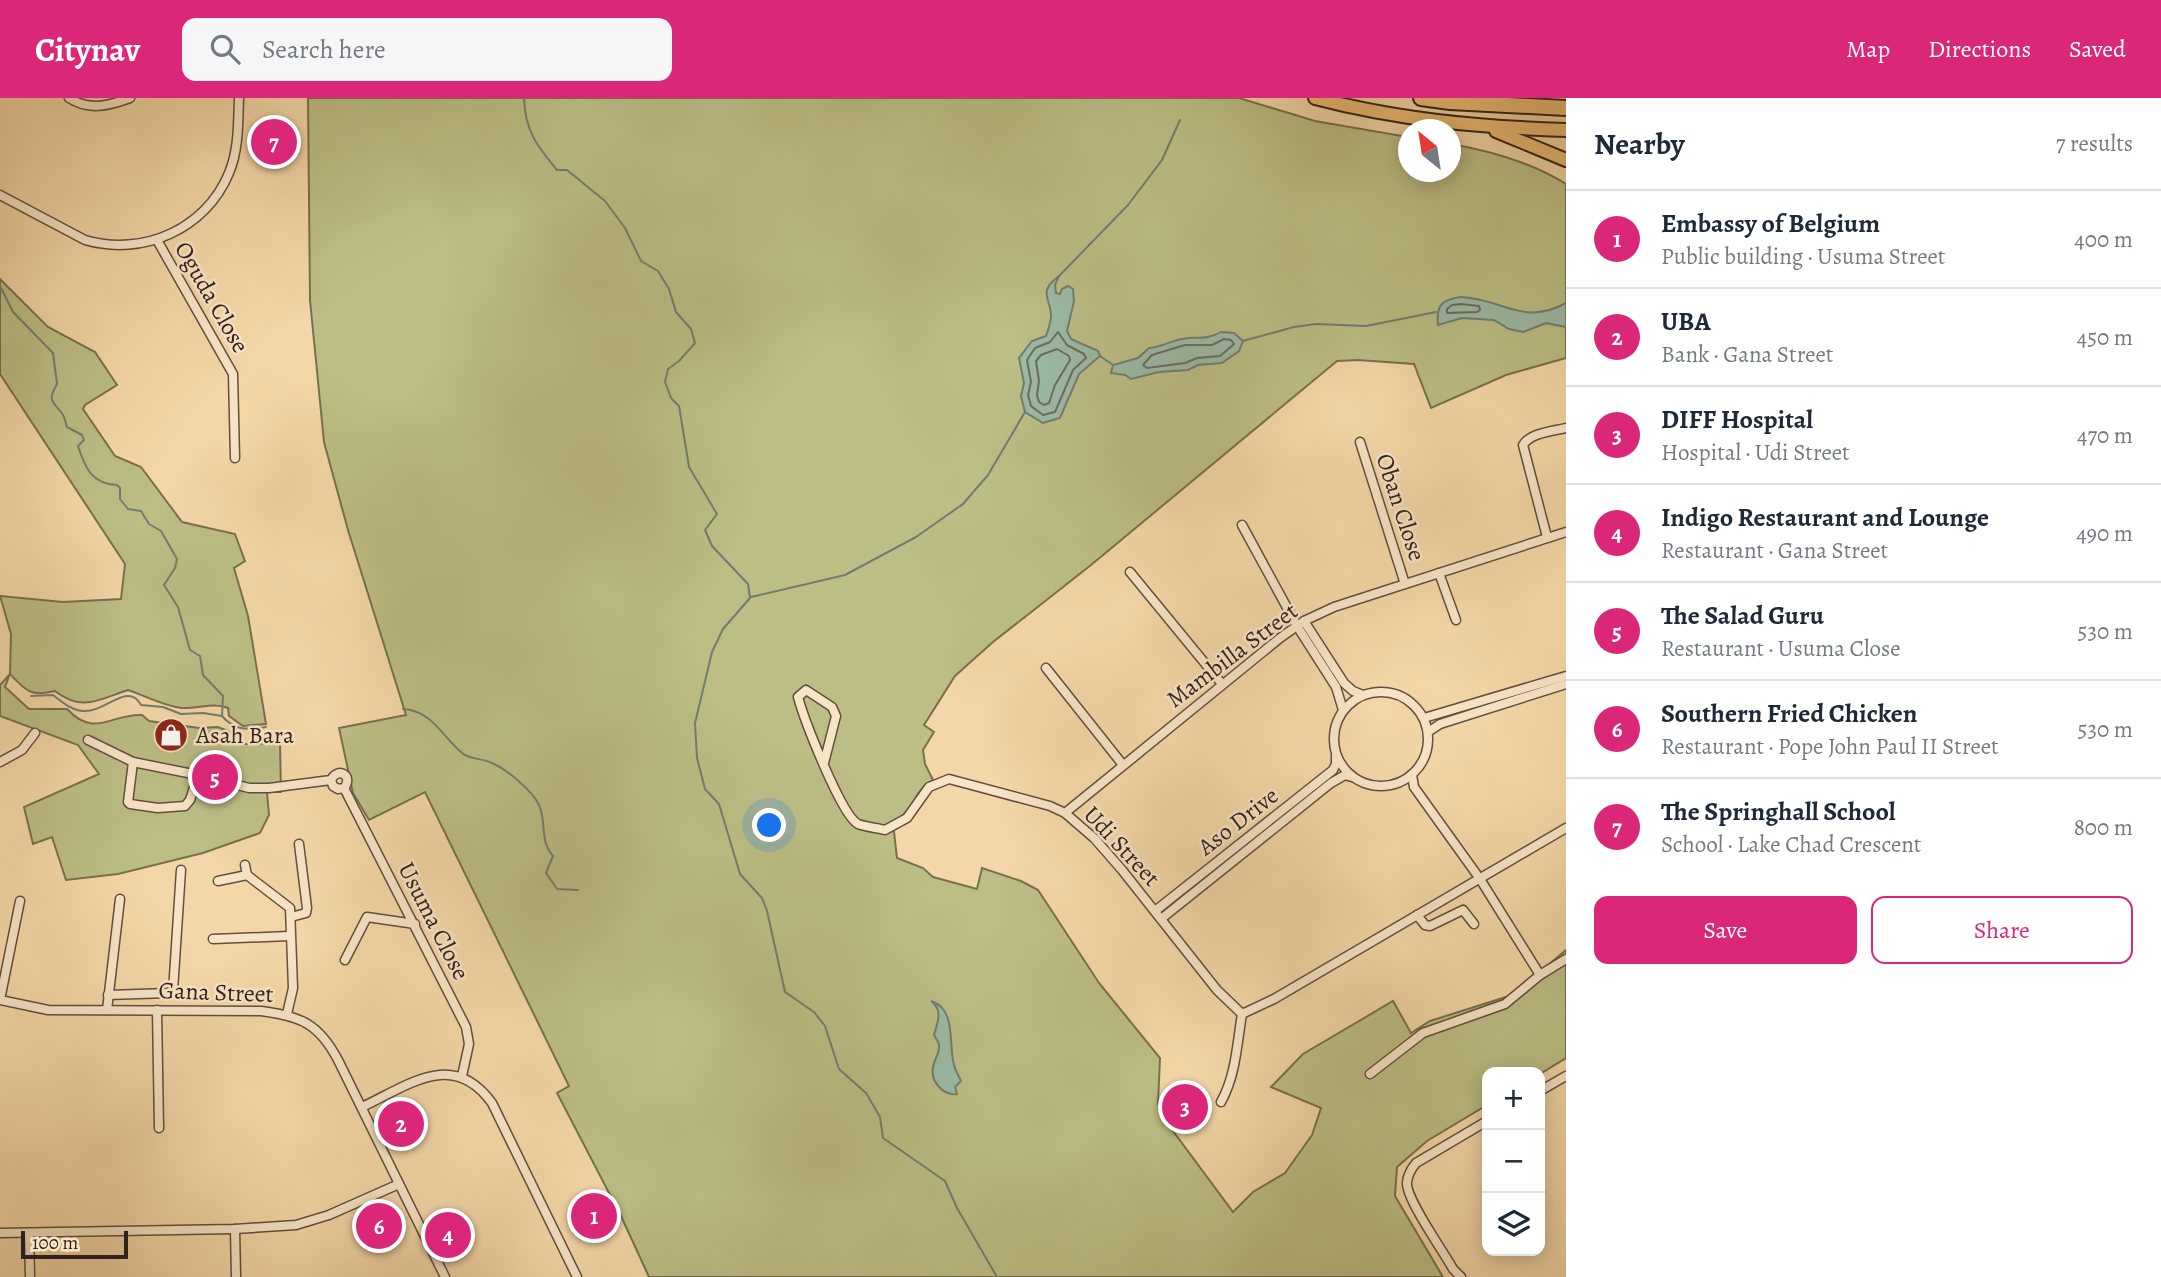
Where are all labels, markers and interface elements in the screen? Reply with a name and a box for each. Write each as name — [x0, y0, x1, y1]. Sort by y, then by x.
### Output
search box — [182, 18, 672, 81]
text: Citynav — [35, 27, 140, 72]
icon: search — [206, 30, 244, 68]
text: Search here — [262, 32, 386, 67]
text: Map — [1846, 33, 1890, 65]
text: Directions — [1928, 33, 2031, 65]
text: Saved — [2069, 33, 2126, 65]
pin: 7 — [251, 116, 297, 168]
north arrow — [1398, 119, 1461, 182]
text: Nearby — [1594, 124, 1685, 164]
text: 7 results — [2056, 128, 2133, 159]
text: Embassy of Belgium — [1661, 206, 1880, 241]
text: 1 — [1613, 224, 1621, 255]
text: 400 m — [2074, 224, 2133, 255]
street label: Oguda Close — [167, 235, 257, 359]
text: Public building · Usuma Street — [1661, 241, 1945, 272]
text: UBA — [1661, 304, 1711, 339]
text: 2 — [1611, 322, 1623, 353]
text: 450 m — [2077, 322, 2133, 353]
text: Bank · Gana Street — [1661, 339, 1833, 370]
text: DIFF Hospital — [1661, 402, 1813, 437]
text: 3 — [1612, 420, 1622, 451]
text: 470 m — [2077, 420, 2133, 451]
text: Hospital · Udi Street — [1661, 437, 1850, 468]
street label: Oban Close — [1369, 449, 1433, 565]
text: Indigo Restaurant and Lounge — [1661, 500, 1989, 535]
text: 4 — [1612, 518, 1622, 549]
text: 490 m — [2076, 518, 2133, 549]
text: Restaurant · Gana Street — [1661, 535, 1888, 566]
street label: Mambilla Street — [1160, 595, 1304, 715]
text: The Salad Guru — [1661, 598, 1824, 633]
text: 5 — [1612, 616, 1622, 647]
text: 530 m — [2078, 616, 2133, 647]
text: Restaurant · Usuma Close — [1661, 633, 1901, 664]
text: Southern Fried Chicken — [1661, 696, 1917, 731]
text: 6 — [1612, 714, 1622, 745]
text: 530 m — [2078, 714, 2133, 745]
shop icon: Asah Bara — [152, 716, 190, 754]
place label: Asah Bara — [195, 719, 295, 751]
text: Restaurant · Pope John Paul II Street — [1661, 731, 1999, 762]
pin: 5 — [192, 751, 238, 803]
street label: Aso Drive — [1190, 779, 1285, 863]
text: The Springhall School — [1661, 794, 1896, 829]
street label: Udi Street — [1077, 799, 1168, 893]
your location — [752, 808, 786, 842]
text: 7 — [1612, 812, 1622, 843]
text: 800 m — [2074, 812, 2133, 843]
text: School · Lake Chad Crescent — [1661, 829, 1921, 860]
street label: Usuma Close — [391, 857, 477, 985]
button: Save — [1594, 896, 1857, 964]
button: Share — [1871, 896, 2133, 964]
street label: Gana Street — [158, 974, 274, 1010]
map controls — [1482, 1067, 1545, 1256]
button: + — [1482, 1067, 1545, 1130]
pin: 3 — [1162, 1081, 1208, 1133]
pin: 2 — [378, 1098, 424, 1150]
button: − — [1482, 1130, 1545, 1193]
pin: 1 — [571, 1190, 617, 1242]
button: layers — [1482, 1193, 1545, 1256]
pin: 6 — [356, 1200, 402, 1252]
pin: 4 — [425, 1209, 471, 1261]
scale bar — [21, 1228, 128, 1260]
text: 100 m — [32, 1230, 78, 1256]

